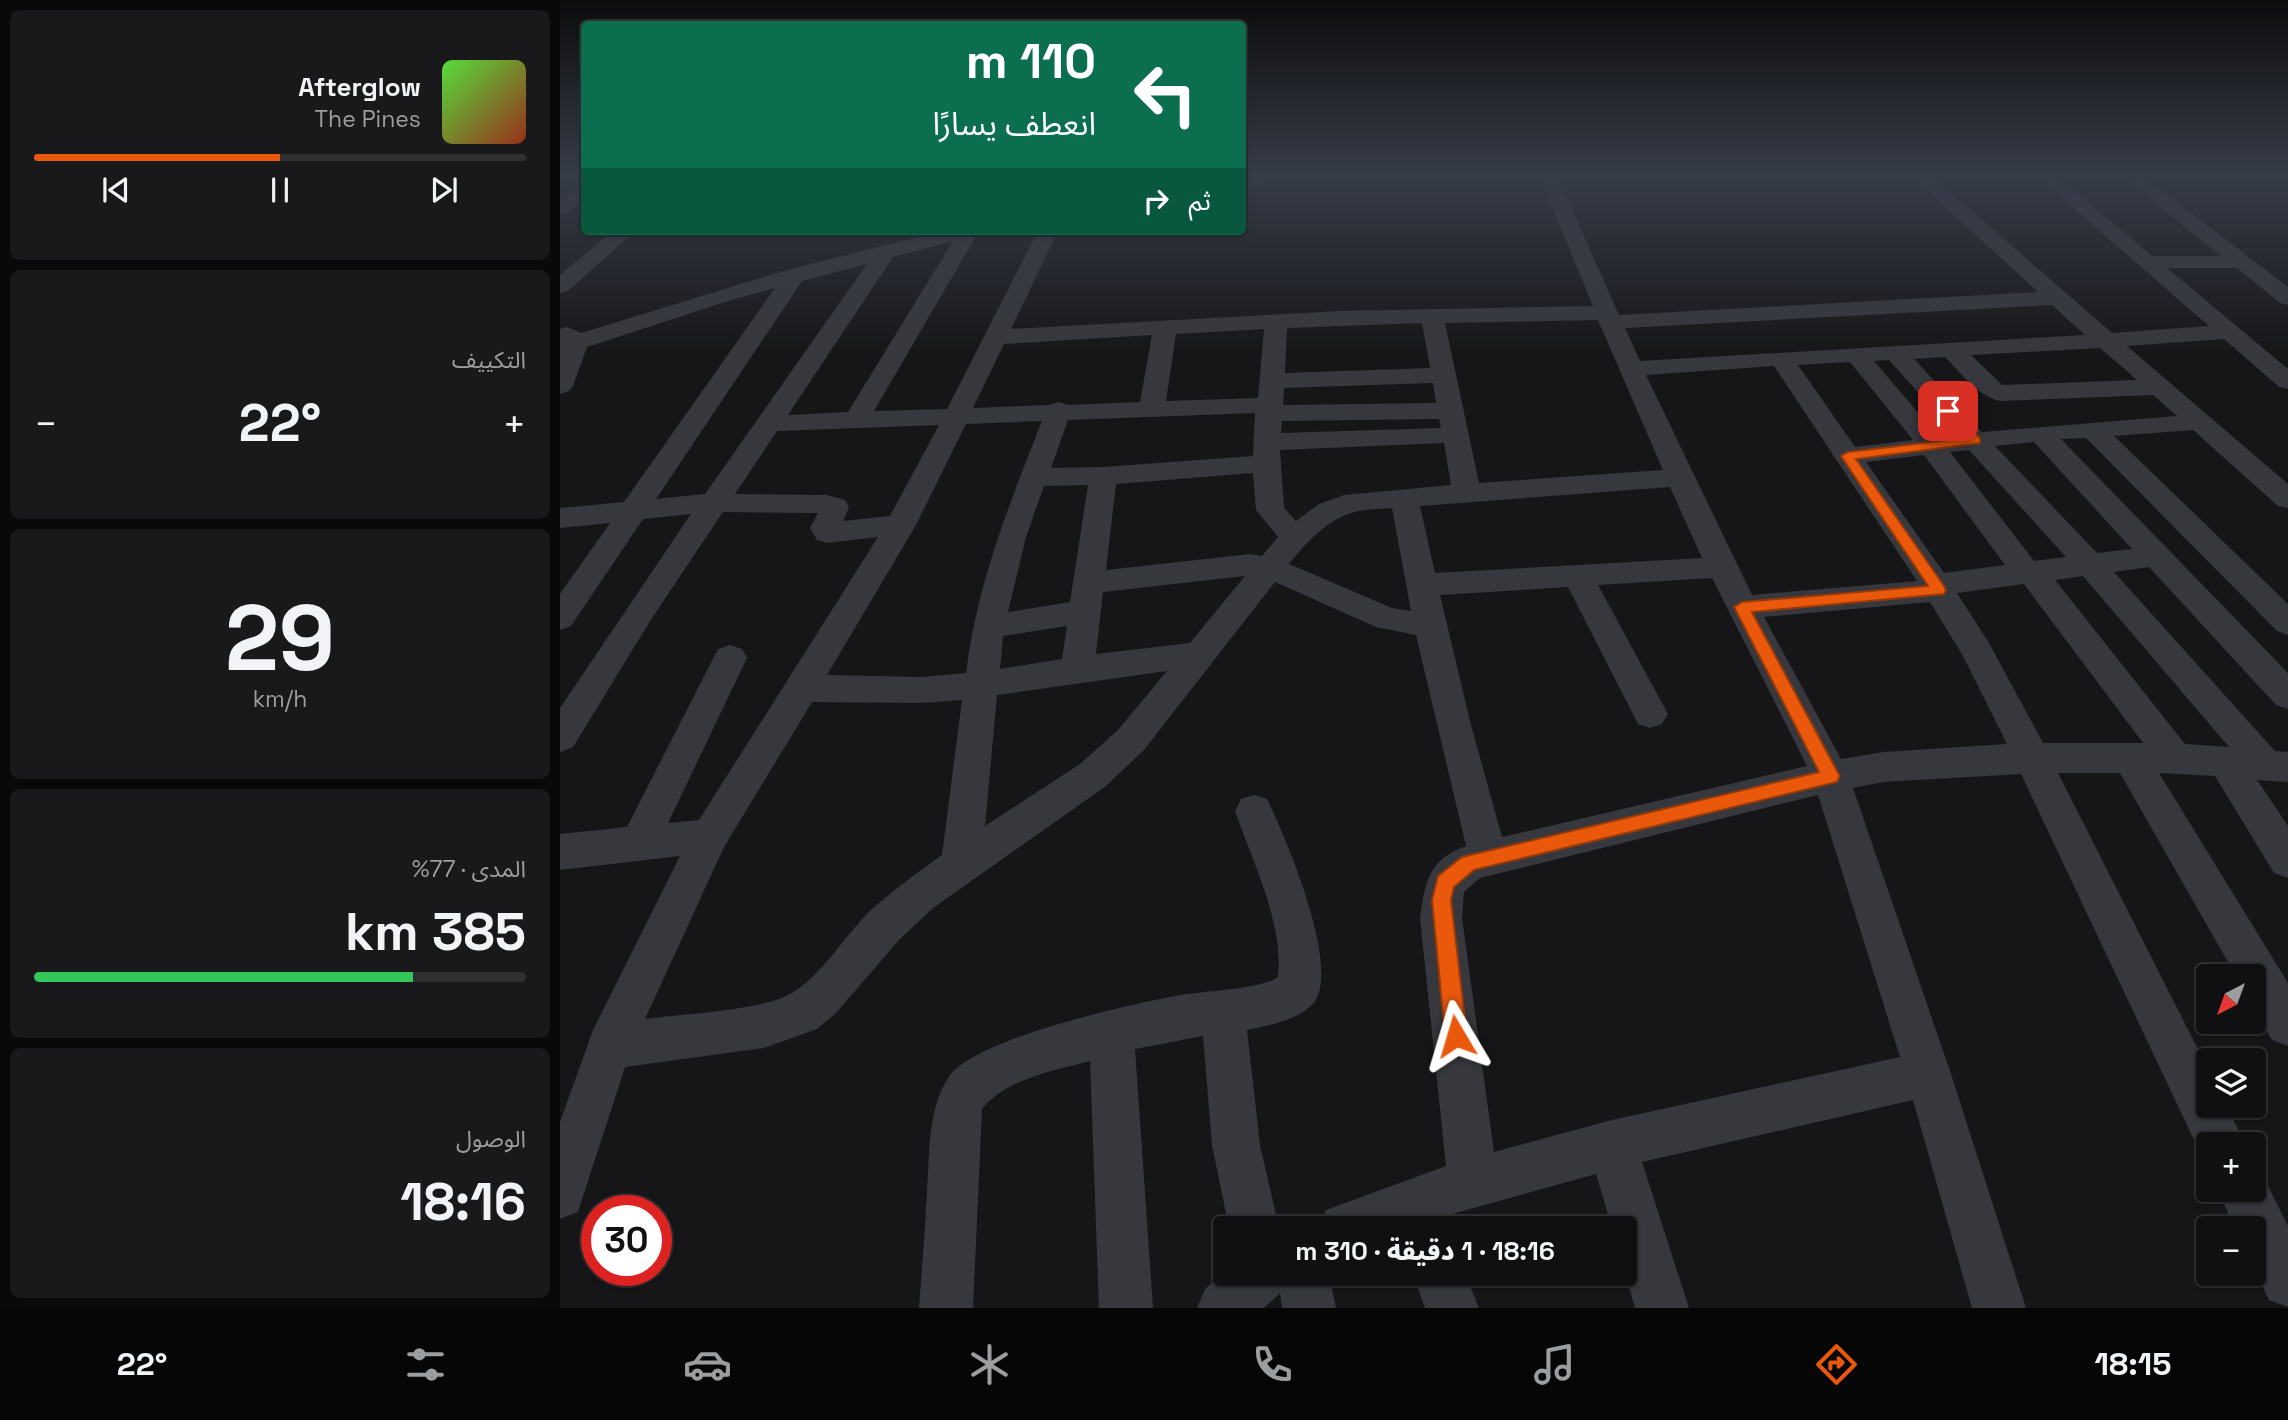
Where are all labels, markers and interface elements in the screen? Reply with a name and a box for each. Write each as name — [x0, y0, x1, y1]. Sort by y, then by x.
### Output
text: 110 m — [966, 30, 1096, 92]
icon: left — [1120, 49, 1211, 140]
text: Afterglow — [298, 70, 421, 104]
text: The Pines — [315, 104, 421, 134]
text: انعطف يسارًا — [932, 104, 1096, 144]
icon: previous — [97, 171, 135, 209]
icon: pause — [261, 171, 299, 209]
icon: next — [425, 171, 463, 209]
icon: right — [1137, 182, 1175, 220]
text: ثم — [1189, 184, 1211, 218]
text: التكييف — [452, 345, 526, 375]
pin — [1918, 381, 1978, 441]
text: 22° — [239, 390, 321, 456]
icon: arrive — [1929, 392, 1967, 430]
text: − — [34, 400, 58, 448]
text: + — [502, 400, 526, 448]
text: 29 — [225, 580, 335, 697]
text: km/h — [253, 684, 307, 714]
text: المدى · 77% — [412, 854, 526, 884]
text: 385 km — [345, 899, 526, 965]
north arrow — [2196, 964, 2266, 1034]
map controls — [2196, 964, 2266, 1286]
position arrow — [1419, 999, 1493, 1073]
button: layers — [2196, 1048, 2266, 1118]
text: الوصول — [456, 1124, 526, 1154]
button: + — [2196, 1132, 2266, 1202]
text: 18:16 — [400, 1169, 526, 1235]
speed limit sign: 30 — [581, 1195, 672, 1286]
button: − — [2196, 1216, 2266, 1286]
text: 18:16 · 1 دقيقة · 310 m — [1295, 1234, 1555, 1268]
icon: filters — [401, 1340, 450, 1389]
icon: car — [683, 1340, 732, 1389]
icon: climate — [965, 1340, 1014, 1389]
icon: phone — [1248, 1340, 1297, 1389]
icon: music — [1530, 1340, 1579, 1389]
icon: directions — [1812, 1340, 1861, 1389]
text: 22° — [117, 1344, 167, 1384]
text: 18:15 — [2094, 1344, 2171, 1384]

